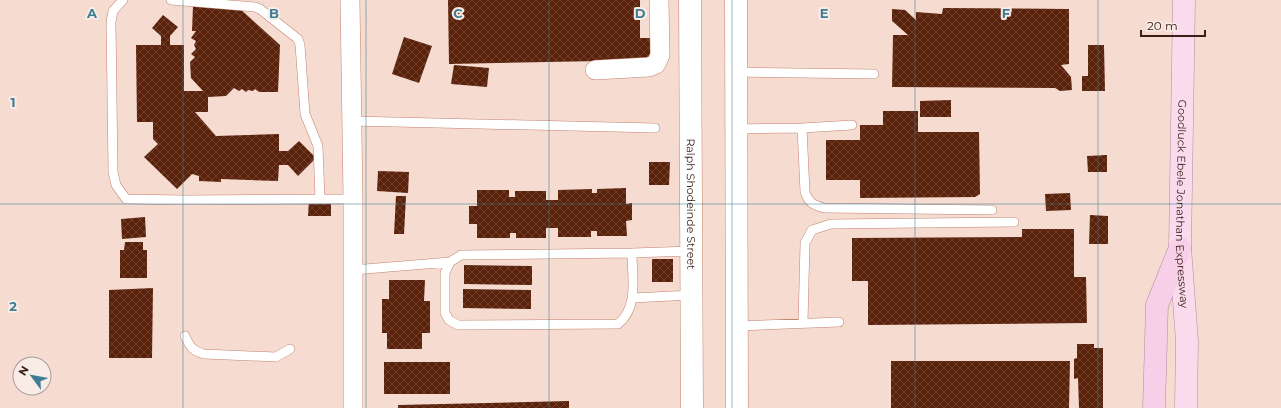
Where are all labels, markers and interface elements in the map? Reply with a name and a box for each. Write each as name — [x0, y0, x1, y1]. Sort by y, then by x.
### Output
text: A — [86, 5, 98, 21]
text: B — [269, 5, 279, 21]
text: C — [453, 5, 463, 21]
text: D — [635, 5, 646, 21]
text: E — [820, 5, 829, 21]
text: F — [1002, 5, 1010, 21]
scale bar — [1141, 12, 1205, 38]
text: 20 m — [1147, 18, 1178, 33]
text: 1 — [10, 94, 16, 110]
street label: Goodluck Ebele Jonathan Expressway — [1173, 100, 1192, 309]
street label: Ralph Shodeinde Street — [684, 138, 698, 270]
text: 2 — [9, 298, 17, 314]
north arrow — [12, 356, 52, 396]
text: N — [15, 363, 32, 378]

